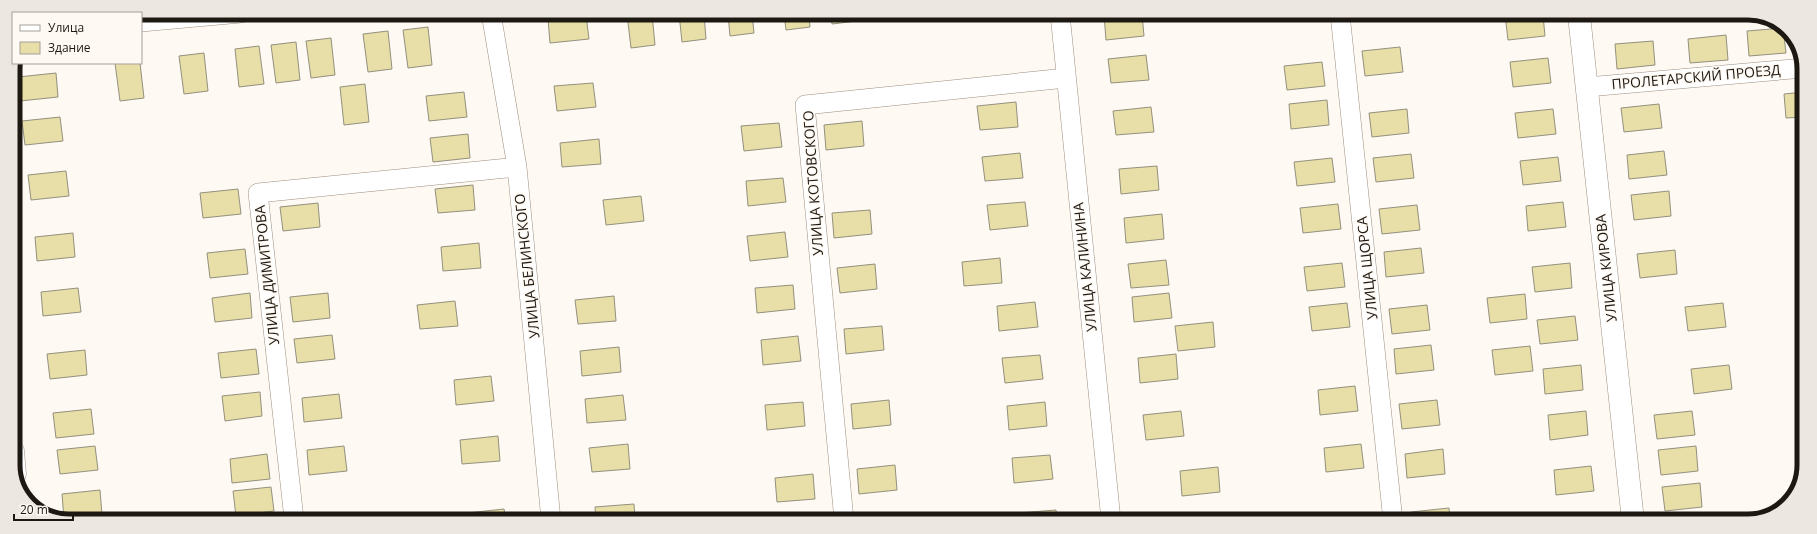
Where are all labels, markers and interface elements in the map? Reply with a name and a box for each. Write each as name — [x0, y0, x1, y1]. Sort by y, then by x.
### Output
legend — [12, 12, 142, 64]
text: Улица — [48, 19, 84, 36]
text: Здание — [48, 39, 91, 56]
street label: ПРОЛЕТАРСКИЙ ПРОЕЗД — [1611, 60, 1782, 93]
street label: УЛИЦА КОТОВСКОГО — [798, 110, 827, 256]
street label: УЛИЦА БЕЛИНСКОГО — [509, 193, 544, 339]
street label: УЛИЦА КАЛИНИНА — [1068, 201, 1101, 333]
street label: УЛИЦА ДИМИТРОВА — [250, 204, 283, 346]
street label: УЛИЦА КИРОВА — [1590, 213, 1621, 323]
street label: УЛИЦА ЩОРСА — [1352, 215, 1381, 320]
scale bar — [14, 496, 73, 522]
text: 20 m — [20, 501, 48, 518]

